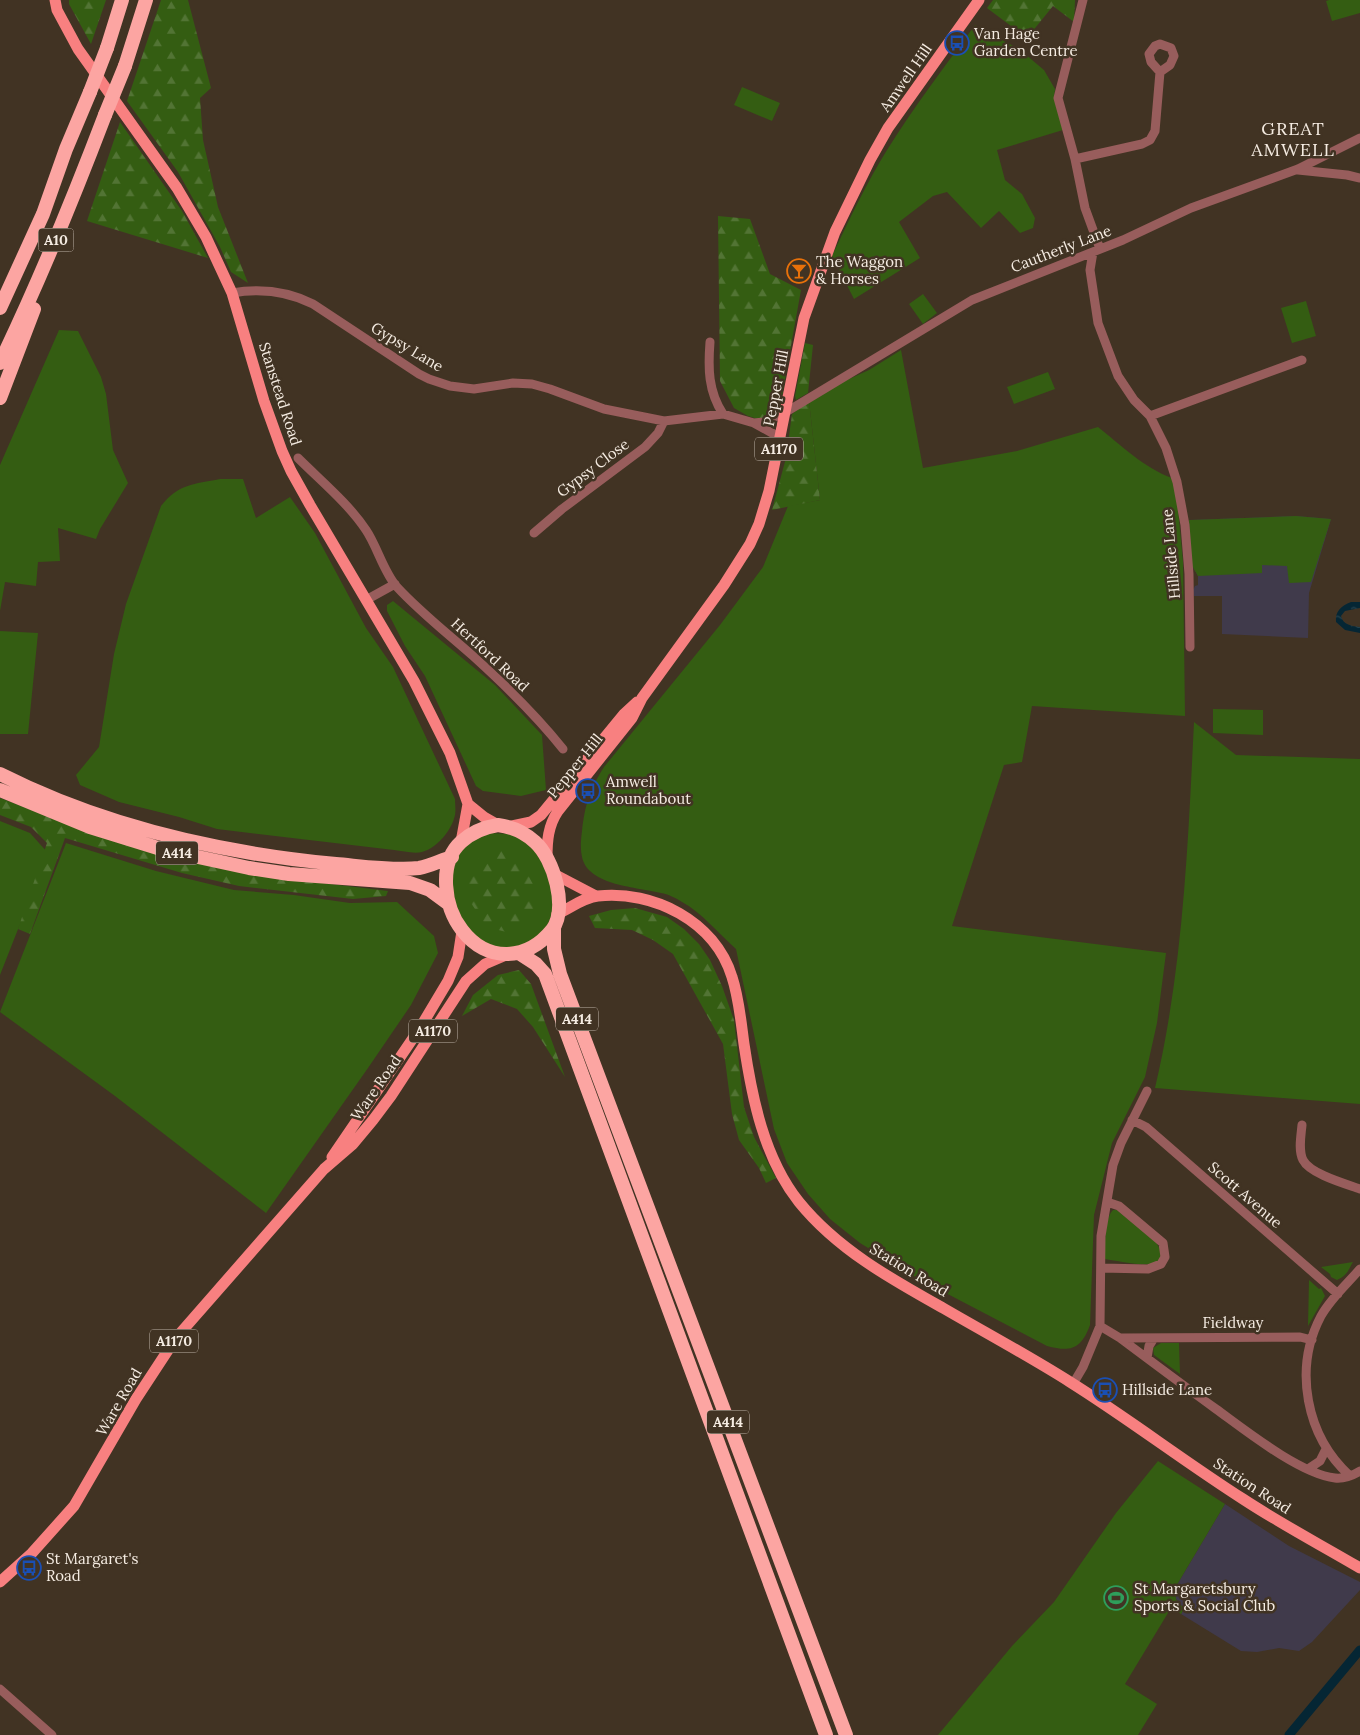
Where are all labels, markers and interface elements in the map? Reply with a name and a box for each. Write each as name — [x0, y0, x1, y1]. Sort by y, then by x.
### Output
place label: Van Hage Garden Centre — [973, 24, 1078, 60]
bus stop icon: Van Hage Garden Centre — [944, 30, 970, 56]
street label: Amwell Hill — [875, 40, 936, 116]
district label: GREAT AMWELL — [1250, 117, 1335, 161]
street label: Cautherly Lane — [1008, 221, 1114, 276]
road number: A10 — [38, 228, 74, 252]
place label: The Waggon & Horses — [816, 252, 903, 288]
bar icon: The Waggon & Horses — [786, 258, 812, 284]
street label: Gypsy Lane — [368, 318, 447, 376]
street label: Stanstead Road — [255, 340, 306, 448]
street label: Pepper Hill — [759, 348, 792, 428]
street label: Gypsy Close — [553, 434, 633, 501]
road number: A1170 — [755, 438, 803, 460]
street label: Hillside Lane — [1157, 508, 1184, 600]
street label: Hertford Road — [447, 614, 533, 696]
street label: Pepper Hill — [543, 730, 606, 802]
place label: Amwell Roundabout — [605, 772, 691, 808]
bus stop icon: Amwell Roundabout — [575, 778, 601, 804]
road number: A414 — [156, 841, 198, 864]
road number: A414 — [556, 1008, 598, 1030]
road number: A1170 — [409, 1019, 457, 1042]
street label: Ware Road — [346, 1051, 405, 1124]
street label: Scott Avenue — [1204, 1157, 1286, 1232]
street label: Station Road — [866, 1239, 952, 1301]
street label: Fieldway — [1203, 1313, 1263, 1332]
road number: A1170 — [150, 1330, 198, 1352]
street label: Ware Road — [91, 1364, 146, 1439]
bus stop icon: Hillside Lane — [1092, 1377, 1118, 1403]
place label: Hillside Lane — [1122, 1380, 1212, 1399]
road number: A414 — [707, 1410, 749, 1434]
street label: Station Road — [1210, 1454, 1295, 1518]
place label: St Margaret's Road — [46, 1549, 139, 1585]
bus stop icon: St Margaret's Road — [16, 1555, 42, 1581]
place label: St Margaretsbury Sports & Social Club — [1134, 1579, 1276, 1615]
sports icon: St Margaretsbury Sports & Social Club — [1103, 1585, 1129, 1611]

